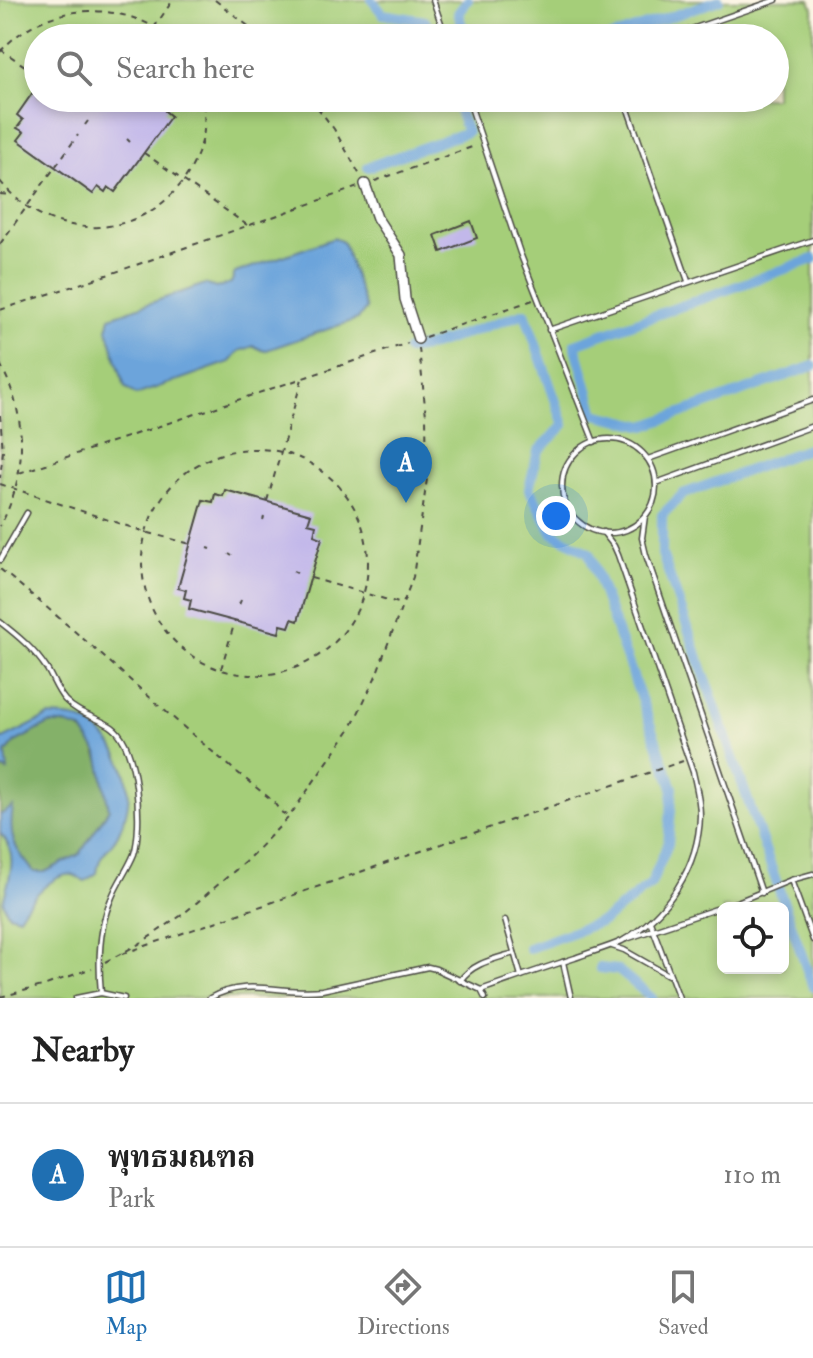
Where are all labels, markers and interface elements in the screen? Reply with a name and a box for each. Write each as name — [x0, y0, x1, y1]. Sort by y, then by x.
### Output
search box — [24, 24, 789, 112]
icon: search — [52, 46, 96, 90]
text: Search here — [116, 50, 255, 87]
pin: A — [380, 437, 432, 503]
your location — [536, 496, 576, 536]
map controls — [717, 902, 789, 974]
button: locate — [717, 902, 789, 974]
text: Nearby — [32, 1029, 134, 1072]
text: พุทธมณฑล — [108, 1139, 256, 1176]
text: A — [50, 1159, 66, 1191]
text: 110 m — [724, 1159, 781, 1191]
text: Park — [108, 1183, 155, 1215]
tab: Map — [104, 1265, 148, 1341]
tab: Directions — [357, 1265, 450, 1341]
tab: Saved — [658, 1265, 709, 1341]

